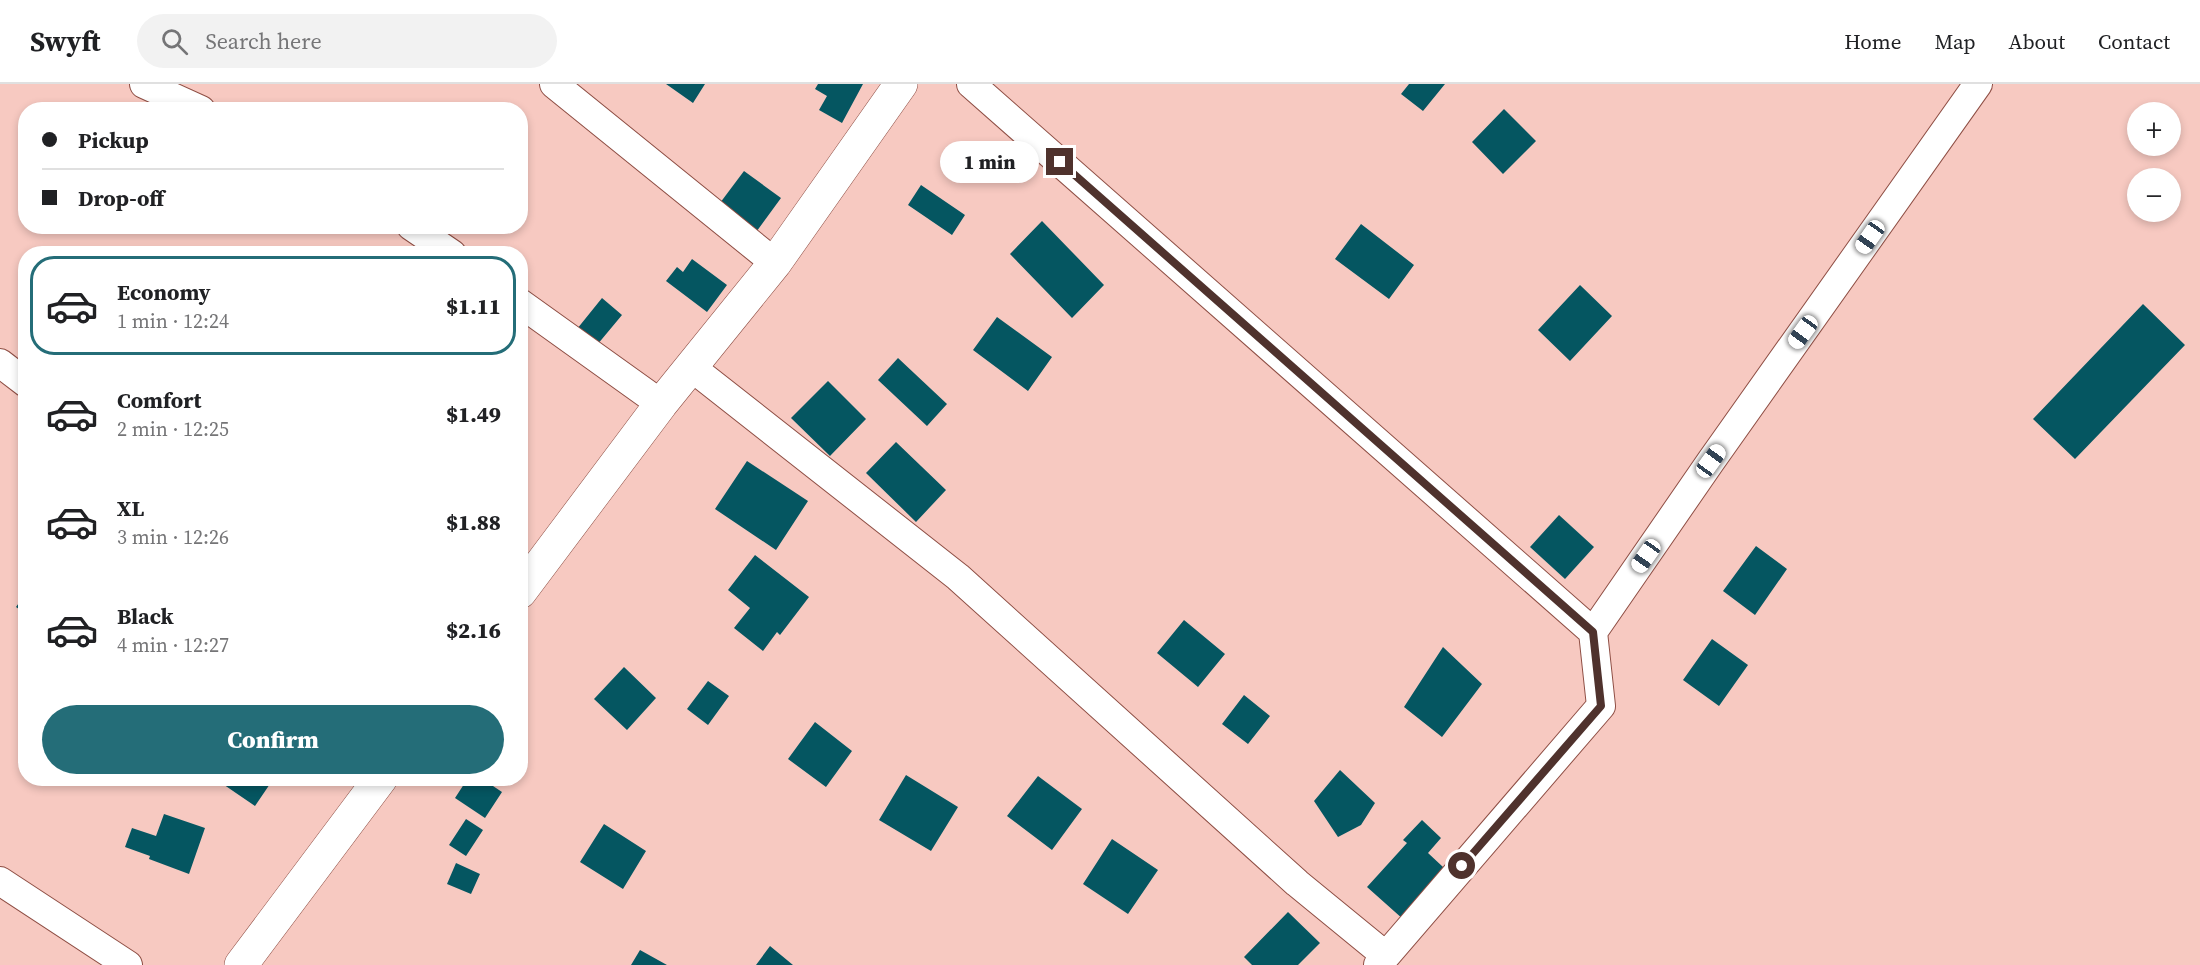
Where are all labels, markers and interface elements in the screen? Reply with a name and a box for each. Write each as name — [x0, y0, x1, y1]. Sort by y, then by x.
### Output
search box — [137, 14, 557, 68]
text: Swyft — [30, 22, 101, 60]
icon: search — [158, 25, 191, 58]
text: Search here — [206, 26, 322, 56]
text: Home — [1844, 27, 1902, 56]
text: Map — [1935, 27, 1976, 56]
text: About — [2009, 27, 2065, 56]
text: Contact — [2098, 27, 2170, 56]
map controls — [2127, 102, 2181, 222]
button: + — [2127, 102, 2181, 156]
text: Pickup — [78, 125, 149, 155]
callout: 1 min — [940, 141, 1039, 183]
text: 1 min — [963, 148, 1016, 176]
route end — [1046, 148, 1073, 175]
button: − — [2127, 168, 2181, 222]
text: Drop-off — [78, 183, 164, 213]
car — [1852, 217, 1888, 257]
text: Economy — [117, 277, 211, 307]
icon: car — [45, 279, 99, 333]
text: $1.11 — [446, 291, 501, 321]
text: 1 min · 12:24 — [117, 307, 229, 335]
car — [1785, 312, 1821, 352]
text: Comfort — [117, 385, 201, 415]
icon: car — [45, 387, 99, 441]
text: $1.49 — [446, 399, 501, 429]
text: 2 min · 12:25 — [117, 415, 229, 443]
car — [1693, 441, 1729, 481]
text: XL — [117, 493, 144, 523]
icon: car — [45, 495, 99, 549]
text: $1.88 — [446, 507, 501, 537]
text: 3 min · 12:26 — [117, 523, 229, 551]
car — [1628, 536, 1664, 576]
text: Black — [117, 601, 174, 631]
icon: car — [45, 603, 99, 657]
text: $2.16 — [446, 615, 501, 645]
text: 4 min · 12:27 — [117, 631, 229, 659]
button: Confirm — [42, 705, 504, 774]
route start — [1448, 852, 1475, 879]

